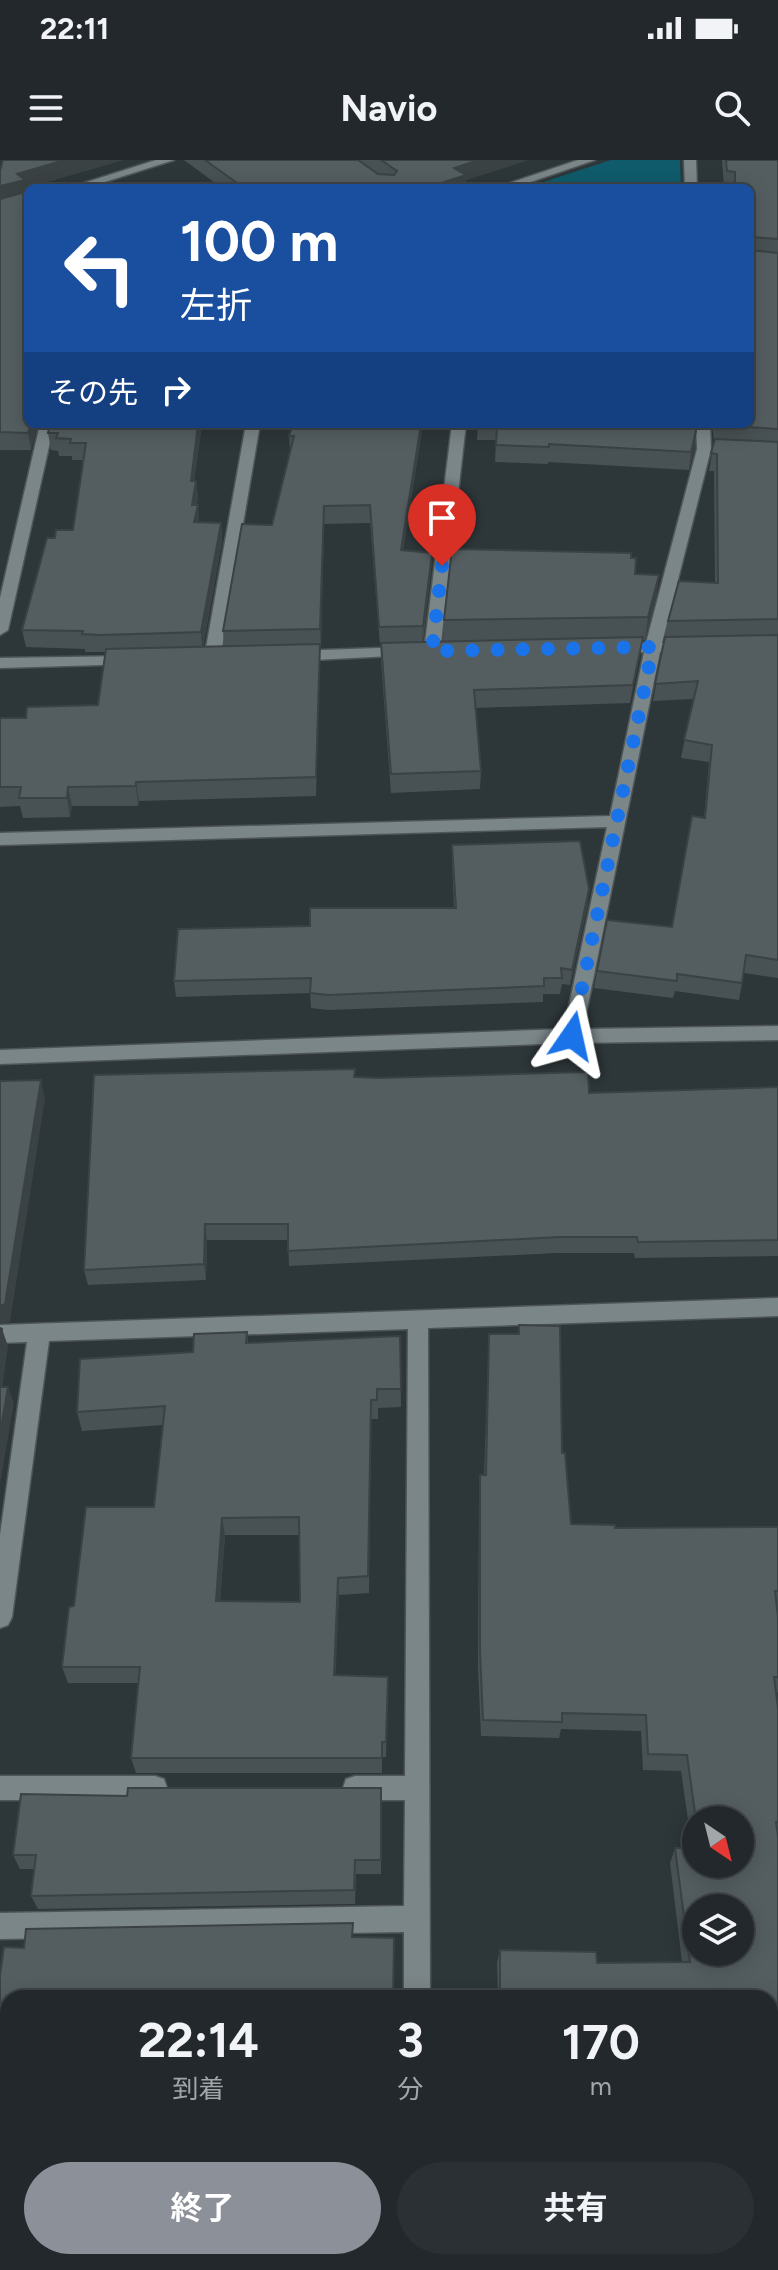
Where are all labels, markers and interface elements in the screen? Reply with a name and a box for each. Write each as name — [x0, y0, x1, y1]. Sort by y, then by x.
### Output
text: 22:11 — [40, 10, 109, 47]
icon: menu — [24, 86, 68, 130]
icon: search — [710, 86, 754, 130]
text: Navio — [341, 87, 437, 130]
text: 100 m — [180, 208, 338, 275]
icon: left — [48, 216, 152, 320]
text: 左折 — [180, 284, 252, 327]
icon: right — [154, 368, 198, 412]
text: その先 — [48, 374, 138, 411]
pin — [408, 484, 476, 566]
icon: arrive — [420, 496, 464, 540]
position arrow — [530, 994, 614, 1078]
north arrow — [682, 1806, 754, 1878]
map controls — [682, 1806, 754, 1966]
button: layers — [682, 1894, 754, 1966]
text: 22:14 — [138, 2011, 259, 2069]
text: 3 — [397, 2011, 424, 2069]
text: 170 — [562, 2013, 640, 2071]
text: m — [590, 2070, 612, 2102]
text: 到着 — [172, 2073, 224, 2105]
text: 分 — [397, 2073, 423, 2105]
button: 終了 — [24, 2162, 381, 2254]
button: 共有 — [397, 2162, 754, 2254]

